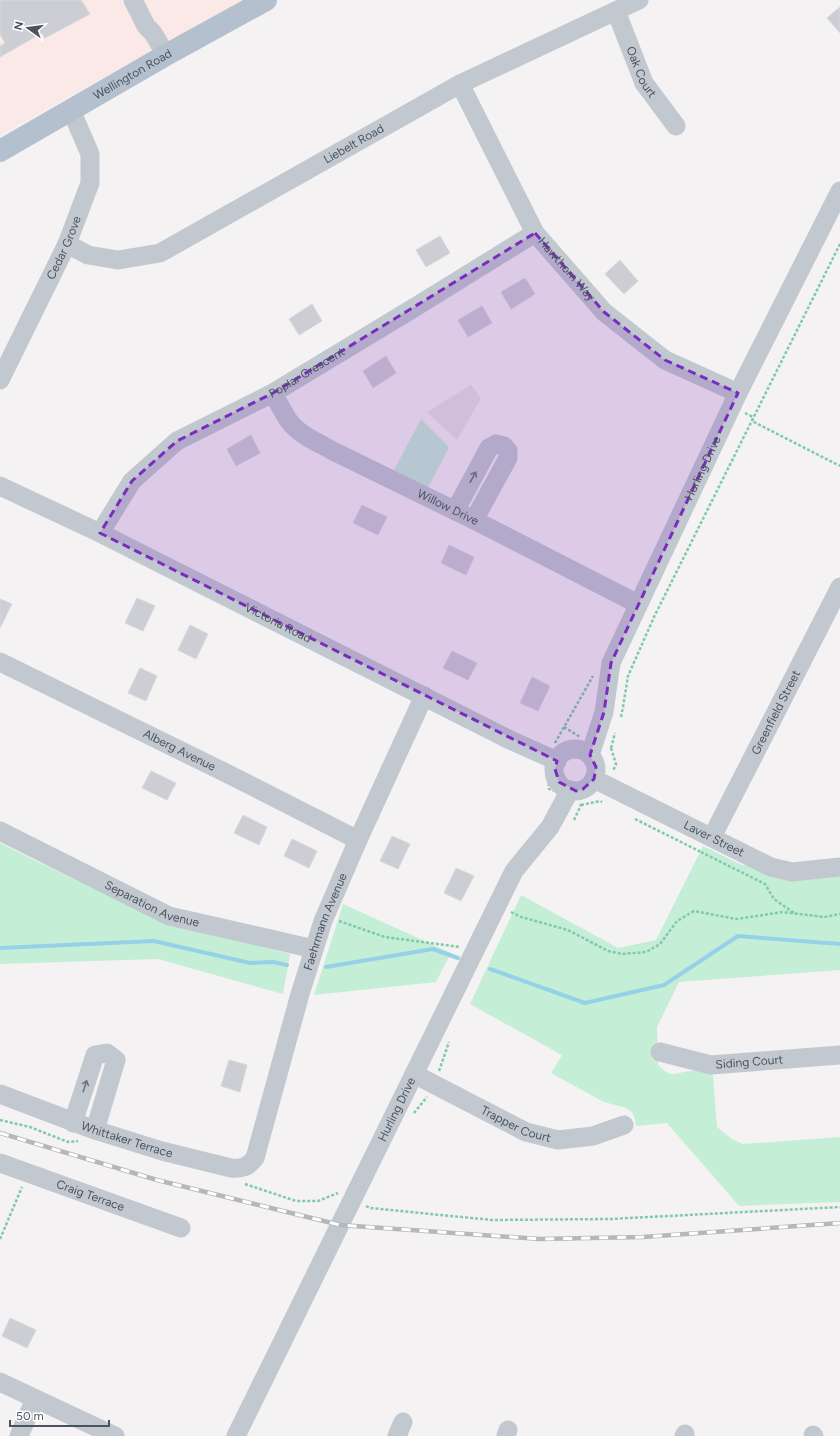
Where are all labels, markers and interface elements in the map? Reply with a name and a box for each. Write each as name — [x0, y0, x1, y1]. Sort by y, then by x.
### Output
north arrow — [8, 8, 48, 48]
text: N — [11, 20, 26, 31]
street label: Oak Court — [623, 44, 660, 101]
street label: Wellington Road — [91, 46, 174, 103]
street label: Liebelt Road — [321, 121, 386, 166]
street label: Cedar Grove — [44, 214, 84, 282]
street label: Hawthorn Way — [535, 235, 599, 304]
street label: Poplar Crescent — [267, 344, 347, 401]
street label: Hurling Drive — [681, 433, 724, 503]
one-way arrow — [470, 471, 477, 483]
street label: Willow Drive — [415, 486, 481, 528]
street label: Victoria Road — [242, 600, 314, 646]
street label: Greenfield Street — [748, 667, 803, 757]
street label: Alberg Avenue — [141, 726, 218, 774]
street label: Laver Street — [681, 818, 747, 860]
street label: Faehrmann Avenue — [301, 870, 350, 972]
street label: Separation Avenue — [102, 878, 201, 930]
street label: Siding Court — [715, 1052, 784, 1072]
street label: Hurling Drive — [375, 1075, 419, 1144]
one-way arrow — [82, 1079, 89, 1092]
street label: Trapper Court — [479, 1103, 553, 1145]
street label: Whittaker Terrace — [79, 1118, 175, 1160]
street label: Craig Terrace — [54, 1177, 127, 1214]
scale bar — [10, 1402, 109, 1428]
text: 50 m — [16, 1409, 44, 1423]

